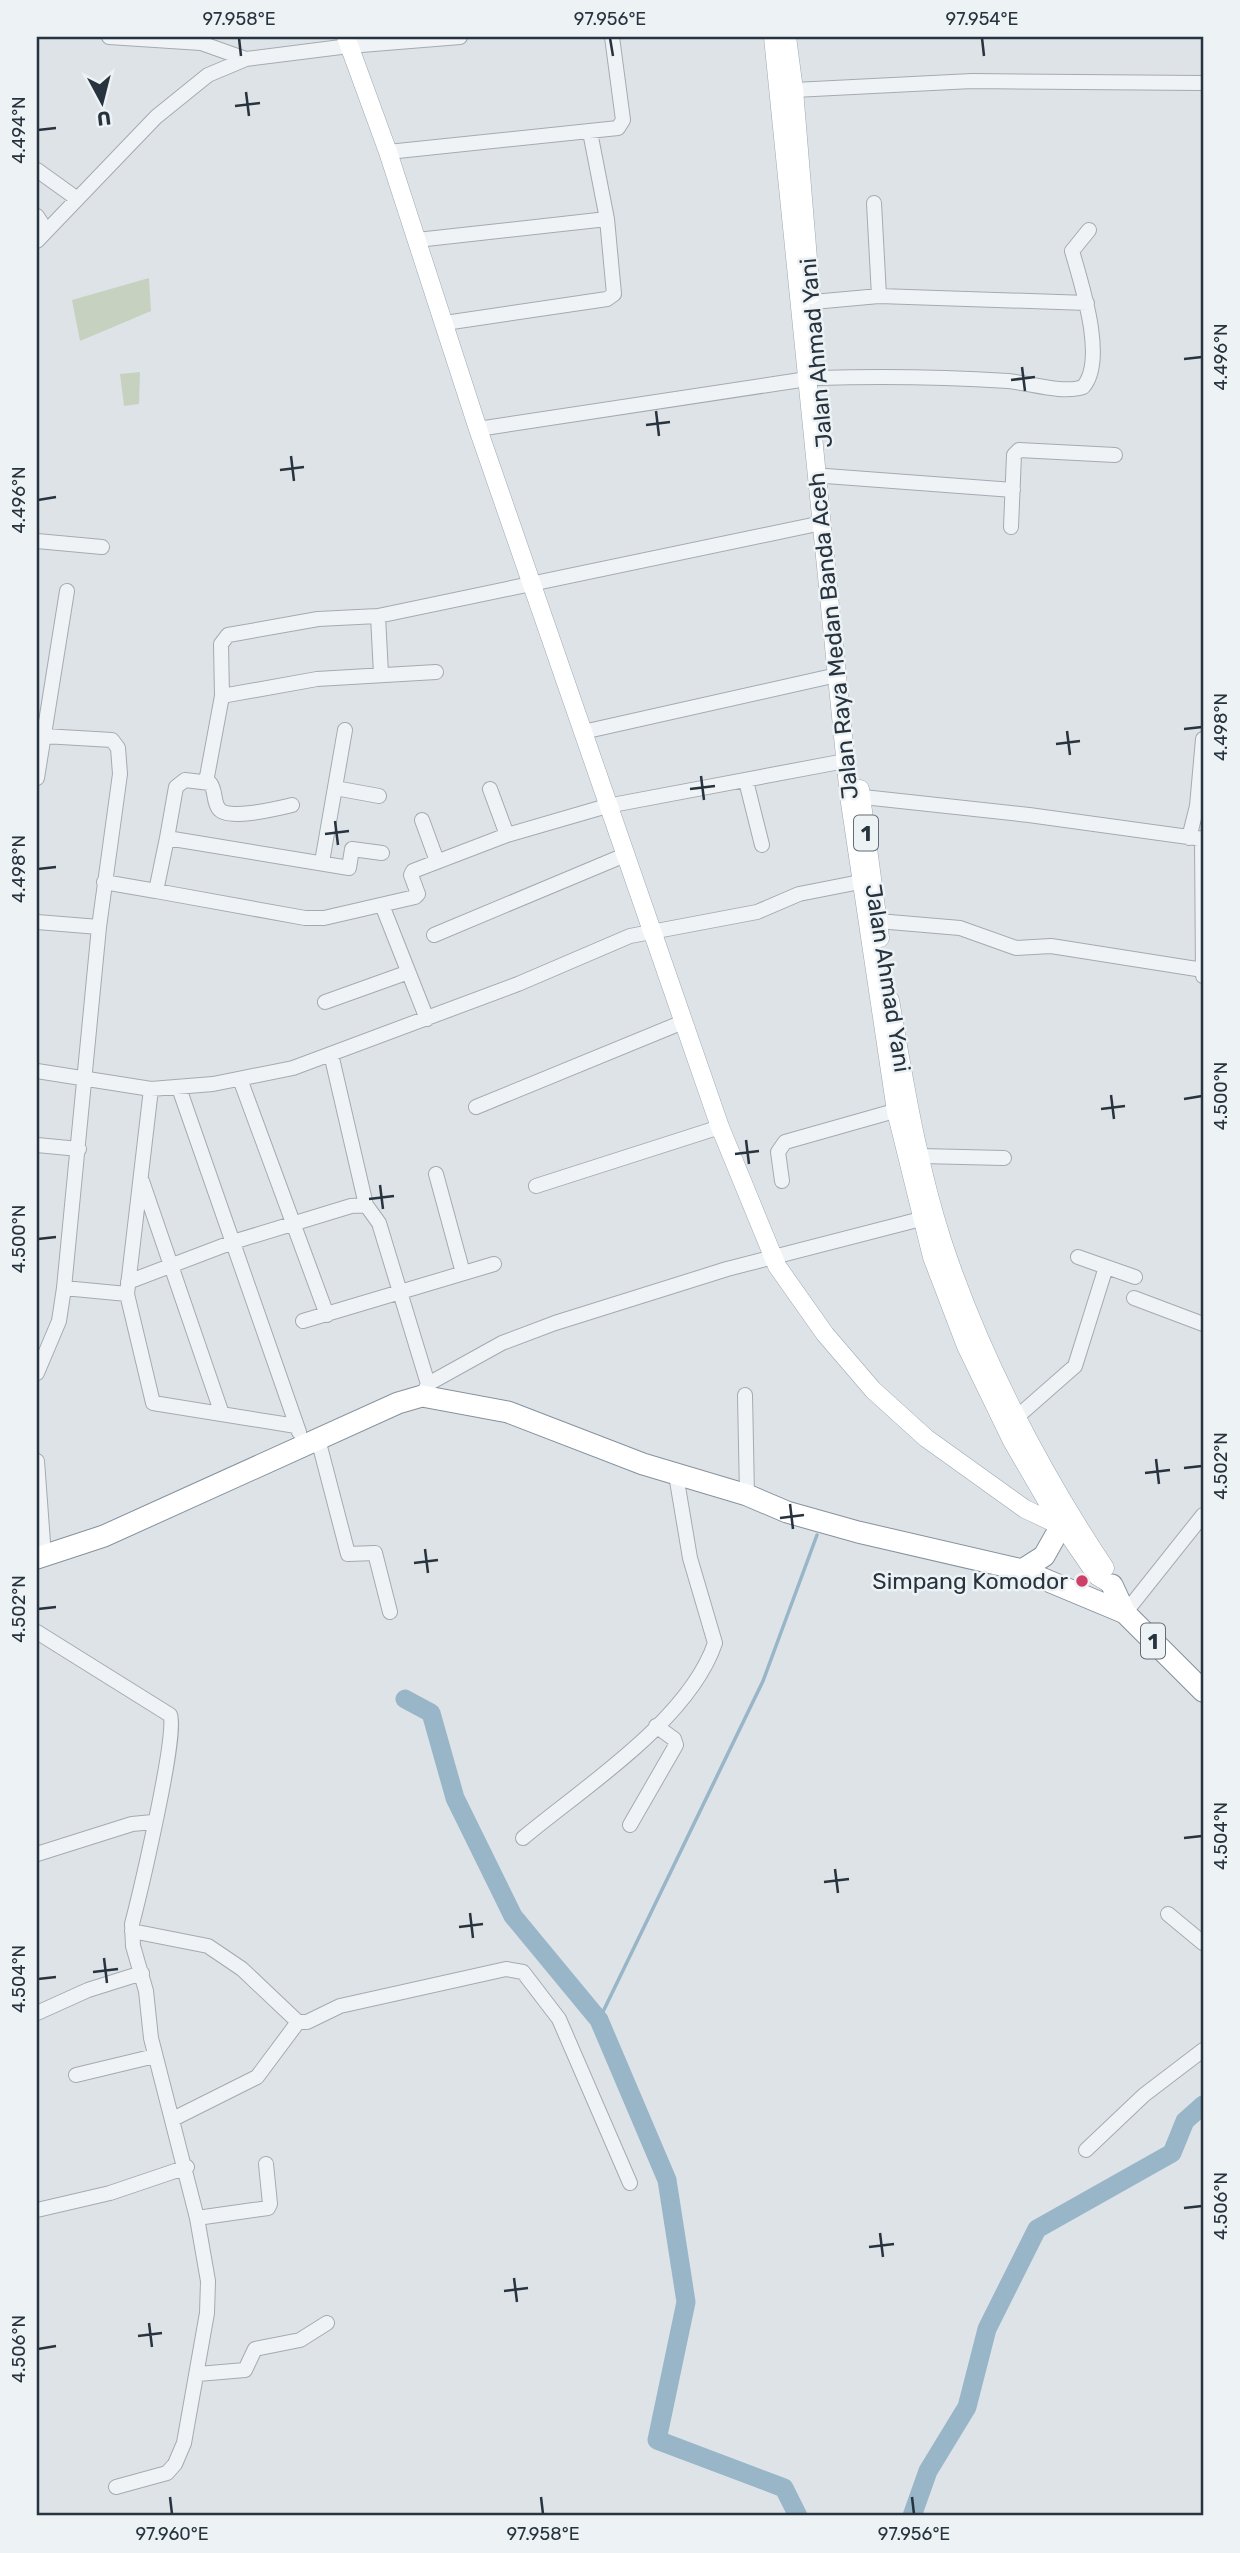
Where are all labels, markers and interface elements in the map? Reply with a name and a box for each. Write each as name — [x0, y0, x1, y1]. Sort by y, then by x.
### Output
text: 97.958°E — [202, 8, 276, 30]
text: 97.956°E — [574, 8, 646, 30]
text: 97.954°E — [946, 8, 1018, 30]
north arrow — [66, 66, 136, 136]
text: 4.494°N — [8, 96, 30, 164]
text: U — [96, 106, 112, 131]
street label: Jalan Ahmad Yani — [794, 257, 838, 449]
text: 4.496°N — [1210, 323, 1232, 391]
text: 4.496°N — [8, 466, 30, 534]
street label: Jalan Raya Medan Banda Aceh — [802, 471, 864, 801]
text: 4.498°N — [1210, 693, 1232, 761]
road number: 1 — [854, 816, 878, 850]
text: 4.498°N — [8, 835, 30, 903]
street label: Jalan Ahmad Yani — [859, 882, 917, 1074]
text: 4.500°N — [1210, 1062, 1232, 1130]
text: 4.500°N — [8, 1205, 30, 1273]
text: 4.502°N — [1210, 1432, 1232, 1500]
place label: Simpang Komodor — [872, 1567, 1068, 1595]
marker: Simpang Komodor — [1074, 1573, 1090, 1589]
text: 4.502°N — [8, 1575, 30, 1643]
road number: 1 — [1141, 1624, 1165, 1658]
text: 4.504°N — [1210, 1802, 1232, 1870]
text: 4.504°N — [8, 1945, 30, 2013]
text: 4.506°N — [1210, 2172, 1232, 2240]
text: 4.506°N — [8, 2315, 30, 2383]
text: 97.960°E — [135, 2523, 209, 2545]
text: 97.958°E — [506, 2523, 580, 2545]
text: 97.956°E — [878, 2523, 950, 2545]

